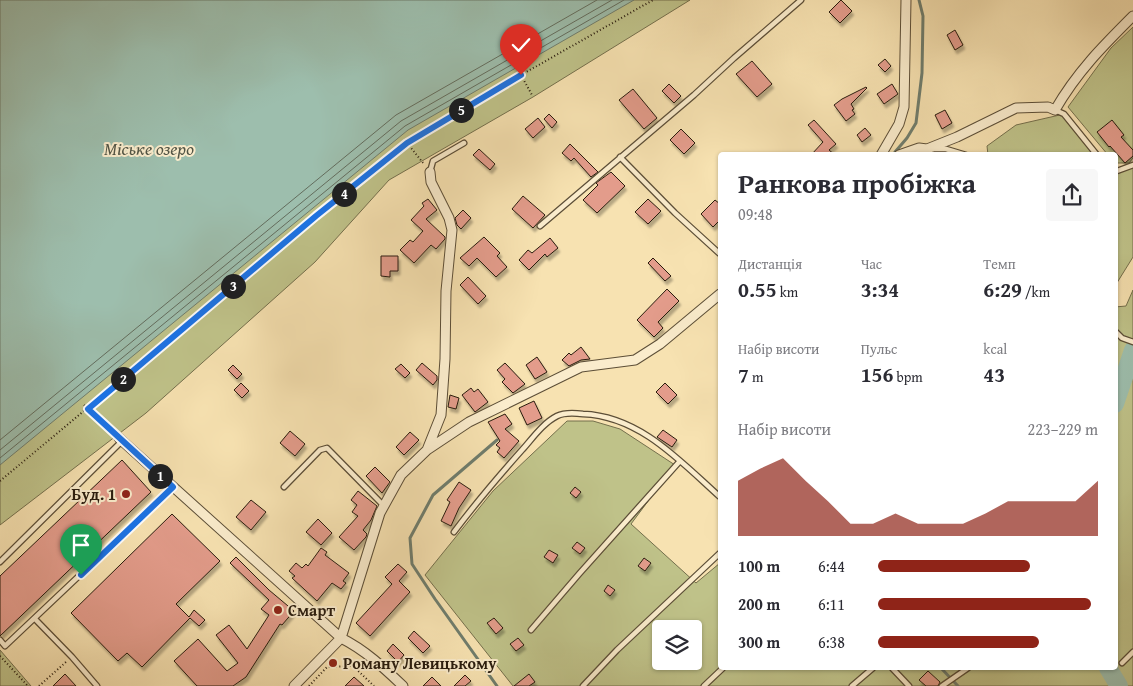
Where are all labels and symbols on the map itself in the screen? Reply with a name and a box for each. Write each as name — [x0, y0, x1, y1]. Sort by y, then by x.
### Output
pin — [500, 24, 542, 75]
pin: 5 — [448, 98, 474, 122]
water label: Міське озеро — [104, 135, 194, 162]
pin: 4 — [332, 182, 356, 206]
pin: 3 — [220, 274, 246, 298]
pin: 2 — [110, 366, 136, 392]
pin: 1 — [148, 464, 172, 488]
place label: Буд. 1 — [72, 482, 116, 506]
marker: Буд. 1 — [120, 488, 132, 500]
pin — [60, 524, 102, 575]
place label: Смарт — [288, 598, 335, 622]
marker: Смарт — [272, 604, 284, 616]
place label: Роману Левицькому — [343, 651, 497, 675]
marker: Роману Левицькому — [327, 657, 339, 669]

